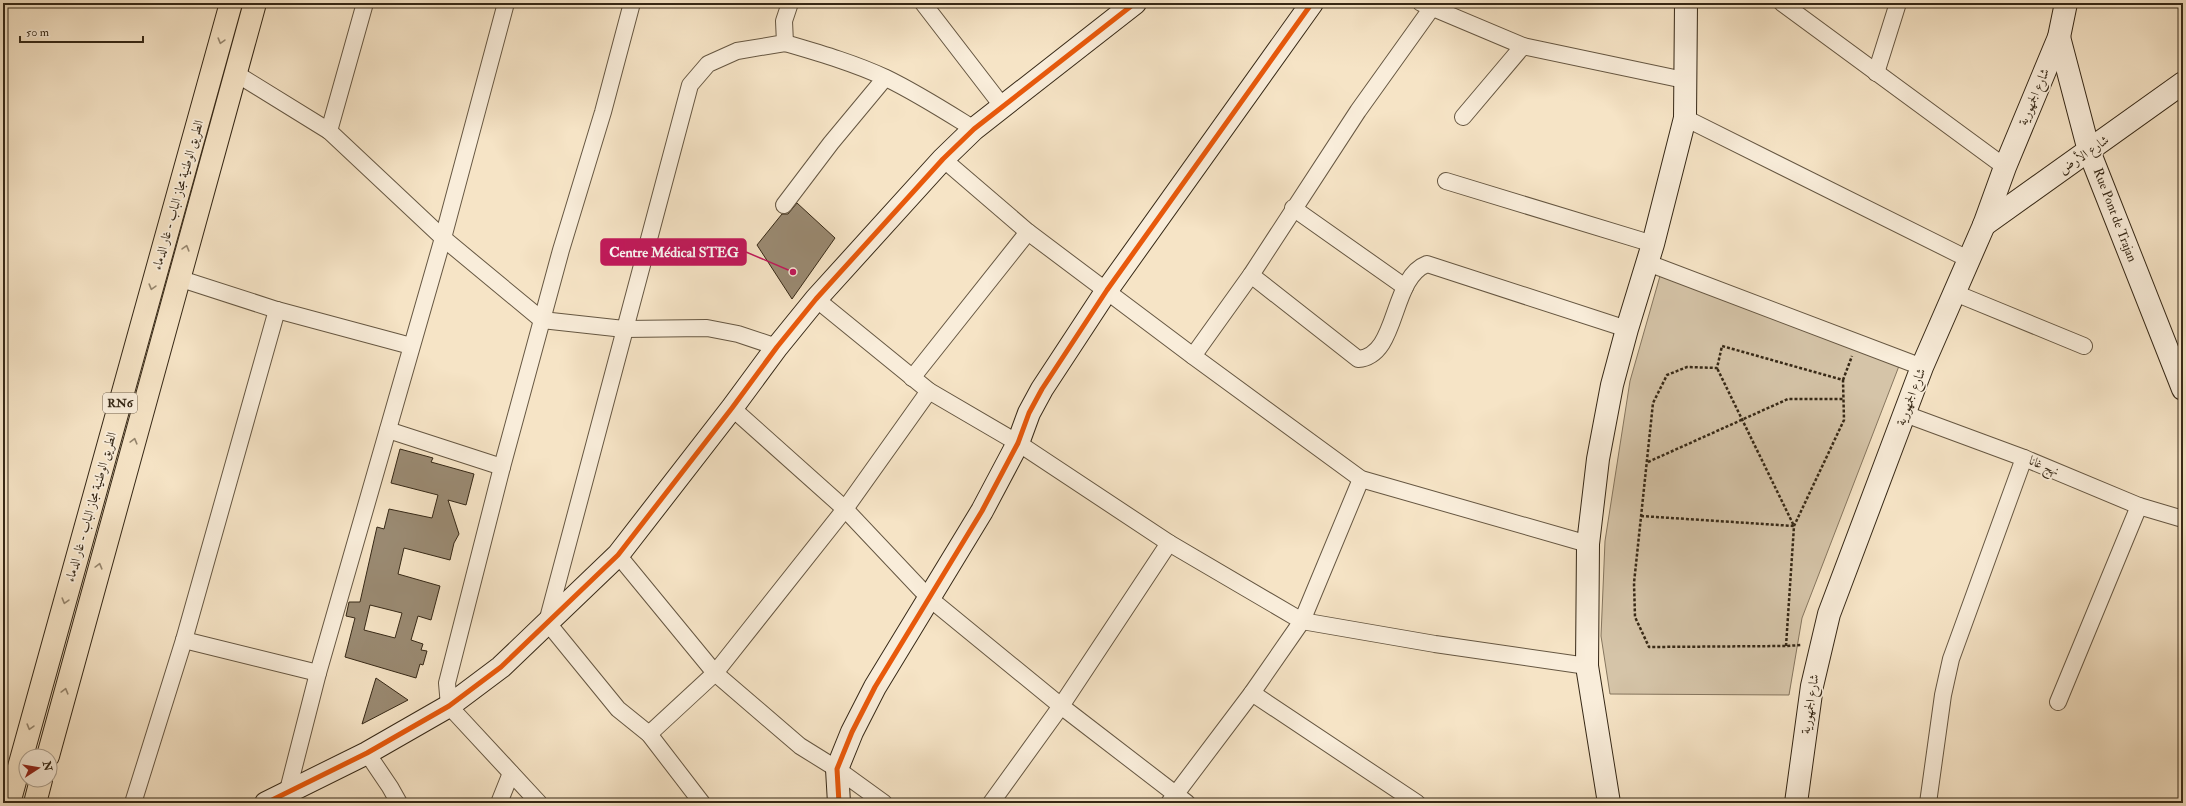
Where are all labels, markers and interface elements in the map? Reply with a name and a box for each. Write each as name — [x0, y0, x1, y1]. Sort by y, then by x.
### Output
scale bar — [20, 18, 143, 44]
text: 50 m — [26, 25, 50, 40]
one-way arrow — [217, 37, 226, 44]
street label: شارع الجمهورية — [2015, 66, 2056, 129]
street label: الطريق الوطنية مجاز الباب - غار الدماء — [149, 118, 207, 272]
street label: شارع الأرض — [2055, 131, 2114, 180]
street label: Rue Pont de Trajan — [2090, 166, 2140, 264]
callout: Centre Médical STEG — [601, 239, 746, 265]
one-way arrow — [182, 244, 190, 251]
text: Centre Médical STEG — [609, 244, 739, 261]
one-way arrow — [148, 283, 157, 290]
street label: شارع الجمهورية — [1893, 366, 1932, 429]
road number: RN6 — [103, 393, 137, 413]
street label: الطريق الوطنية مجاز الباب - غار الدماء — [62, 430, 120, 584]
one-way arrow — [129, 437, 137, 444]
street label: نهج غانا — [2025, 452, 2062, 482]
one-way arrow — [95, 563, 103, 569]
one-way arrow — [61, 598, 70, 605]
street label: شارع الجمهورية — [1797, 673, 1826, 735]
one-way arrow — [60, 688, 69, 695]
one-way arrow — [26, 723, 35, 730]
north arrow — [18, 748, 58, 788]
text: N — [40, 759, 55, 773]

